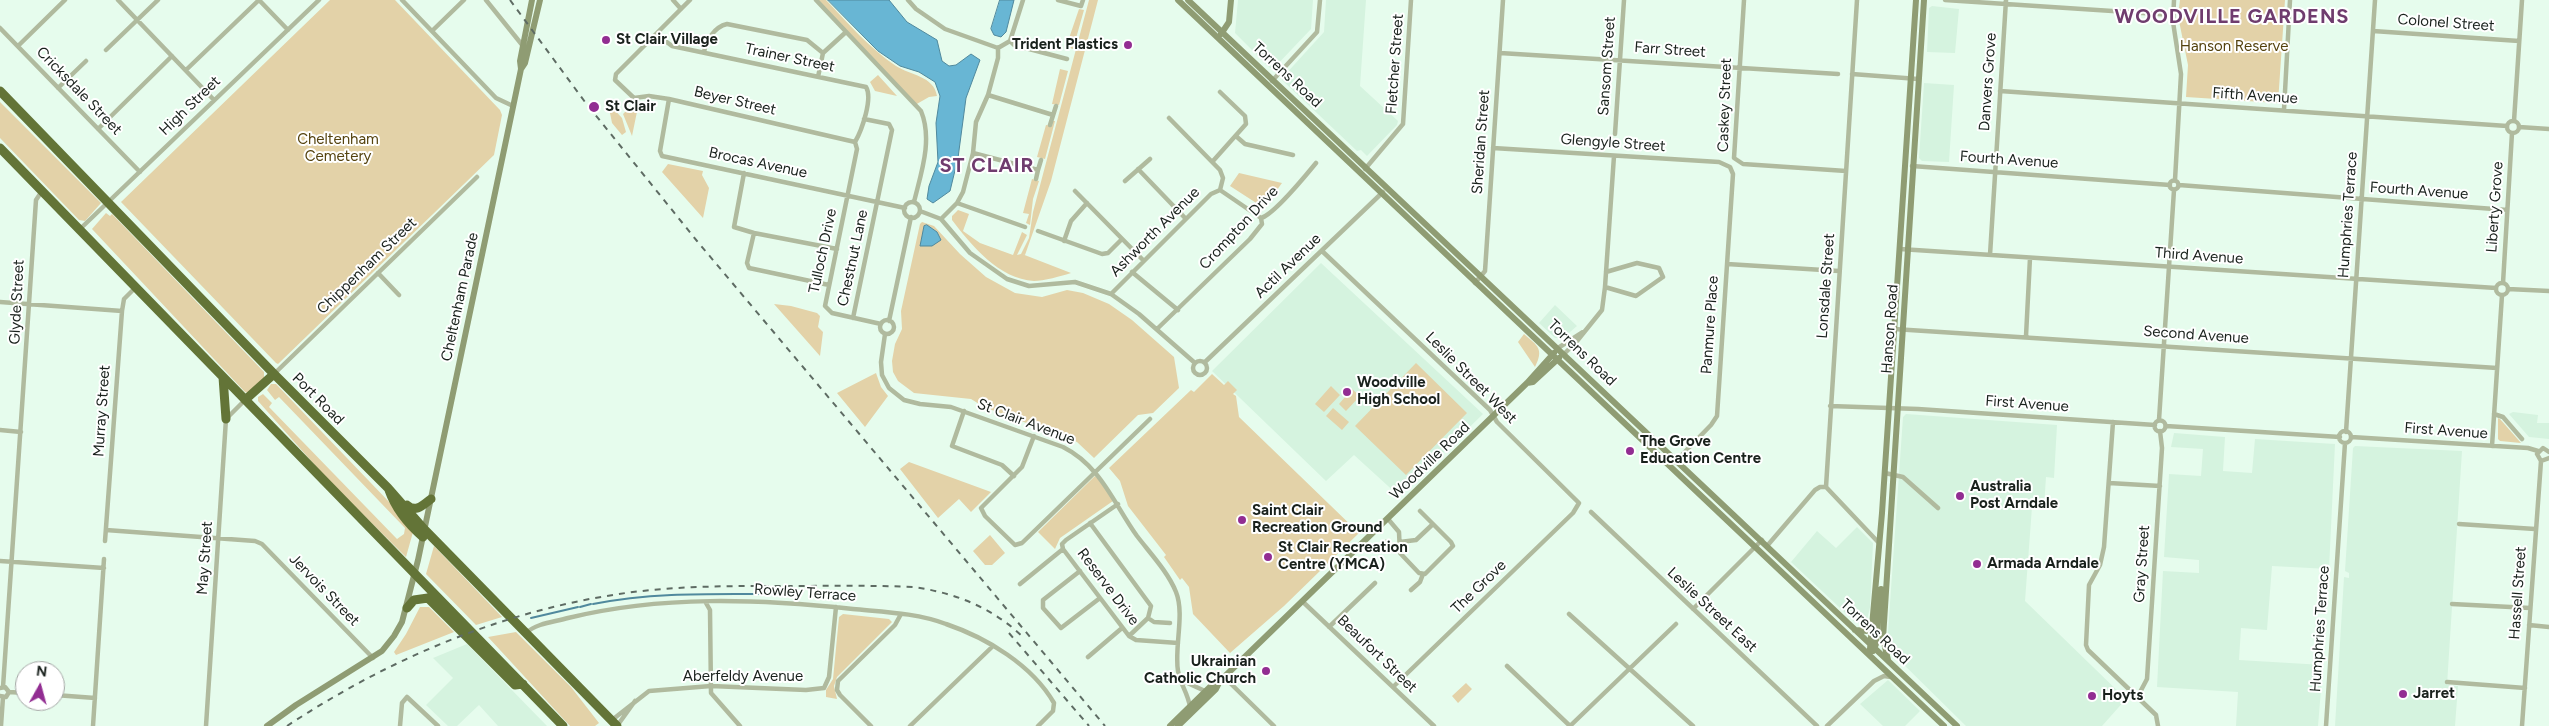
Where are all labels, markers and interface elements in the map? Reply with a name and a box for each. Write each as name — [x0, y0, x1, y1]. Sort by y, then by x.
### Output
district label: WOODVILLE GARDENS — [2112, 5, 2352, 29]
street label: Colonel Street — [2397, 11, 2495, 35]
street label: Fletcher Street — [1383, 13, 1407, 115]
street label: Sansom Street — [1595, 16, 1619, 116]
place label: St Clair Village — [616, 31, 718, 49]
street label: Danvers Grove — [1976, 32, 2000, 132]
marker: St Clair Village — [600, 34, 612, 46]
place label: Trident Plastics — [1012, 36, 1118, 54]
street label: Torrens Road — [1249, 38, 1325, 112]
park label: Hanson Reserve — [2180, 38, 2288, 56]
marker: Trident Plastics — [1122, 39, 1134, 51]
street label: Farr Street — [1634, 39, 1706, 61]
street label: Trainer Street — [744, 40, 836, 76]
street label: Cricksdale Street — [32, 43, 126, 139]
street label: Caskey Street — [1714, 58, 1736, 152]
street label: High Street — [156, 73, 224, 139]
street label: Beyer Street — [692, 83, 778, 119]
street label: Fifth Avenue — [2212, 84, 2298, 108]
street label: Sheridan Street — [1468, 89, 1494, 195]
place label: St Clair — [605, 98, 656, 116]
marker: St Clair — [587, 100, 601, 114]
street label: Glengyle Street — [1560, 130, 1666, 156]
park label: Cheltenham Cemetery — [297, 131, 379, 166]
street label: Brocas Avenue — [707, 144, 809, 182]
street label: Fourth Avenue — [1959, 148, 2059, 172]
street label: Humphries Terrace — [2335, 151, 2361, 279]
district label: ST CLAIR — [939, 154, 1035, 178]
street label: Liberty Grove — [2483, 161, 2507, 253]
street label: Fourth Avenue — [2369, 179, 2469, 203]
street label: Ashworth Avenue — [1106, 183, 1204, 281]
street label: Crompton Drive — [1196, 183, 1282, 273]
street label: Tulloch Drive — [805, 207, 841, 295]
street label: Chestnut Lane — [834, 208, 872, 308]
street label: Chippenham Street — [313, 214, 421, 318]
street label: Actil Avenue — [1251, 230, 1325, 302]
street label: Cheltenham Parade — [438, 231, 482, 363]
street label: Lonsdale Street — [1813, 233, 1839, 339]
street label: Third Avenue — [2154, 244, 2244, 268]
street label: Glyde Street — [6, 259, 28, 345]
street label: Panmure Place — [1698, 275, 1722, 375]
street label: Hanson Road — [1878, 284, 1902, 374]
street label: Torrens Road — [1544, 316, 1620, 390]
street label: Second Avenue — [2143, 322, 2249, 348]
street label: Leslie Street West — [1422, 329, 1520, 427]
street label: Murray Street — [90, 364, 114, 458]
street label: Port Road — [288, 369, 348, 429]
place label: Woodville High School — [1357, 374, 1440, 409]
marker: Woodville High School — [1341, 386, 1353, 398]
street label: First Avenue — [1985, 392, 2069, 416]
street label: St Clair Avenue — [975, 395, 1077, 449]
street label: Woodville Road — [1386, 418, 1474, 504]
street label: First Avenue — [2404, 419, 2488, 443]
place label: The Grove Education Centre — [1640, 433, 1761, 468]
marker: The Grove Education Centre — [1624, 445, 1636, 457]
place label: Australia Post Arndale — [1970, 478, 2058, 513]
marker: Australia Post Arndale — [1954, 490, 1966, 502]
place label: Saint Clair Recreation Ground — [1252, 502, 1382, 537]
marker: Saint Clair Recreation Ground — [1236, 514, 1248, 526]
street label: May Street — [193, 521, 217, 595]
street label: Gray Street — [2130, 525, 2154, 603]
place label: St Clair Recreation Centre (YMCA) — [1278, 539, 1408, 574]
street label: Reserve Drive — [1073, 545, 1143, 629]
street label: Hassell Street — [2506, 546, 2530, 640]
street label: Jervois Street — [285, 550, 363, 630]
marker: St Clair Recreation Centre (YMCA) — [1262, 551, 1274, 563]
place label: Armada Arndale — [1987, 555, 2099, 573]
street label: The Grove — [1448, 556, 1510, 618]
marker: Armada Arndale — [1971, 558, 1983, 570]
street label: Leslie Street East — [1663, 564, 1761, 656]
street label: Humphries Terrace — [2307, 565, 2333, 693]
street label: Rowley Terrace — [753, 580, 857, 606]
street label: Torrens Road — [1837, 595, 1913, 669]
street label: Beaufort Street — [1333, 611, 1421, 697]
place label: Ukrainian Catholic Church — [1144, 653, 1256, 688]
north arrow — [15, 661, 65, 711]
text: N — [35, 663, 48, 681]
marker: Ukrainian Catholic Church — [1260, 665, 1272, 677]
street label: Aberfeldy Avenue — [683, 668, 803, 686]
place label: Jarret — [2413, 685, 2455, 703]
place label: Hoyts — [2102, 687, 2143, 705]
marker: Jarret — [2397, 688, 2409, 700]
marker: Hoyts — [2086, 690, 2098, 702]

